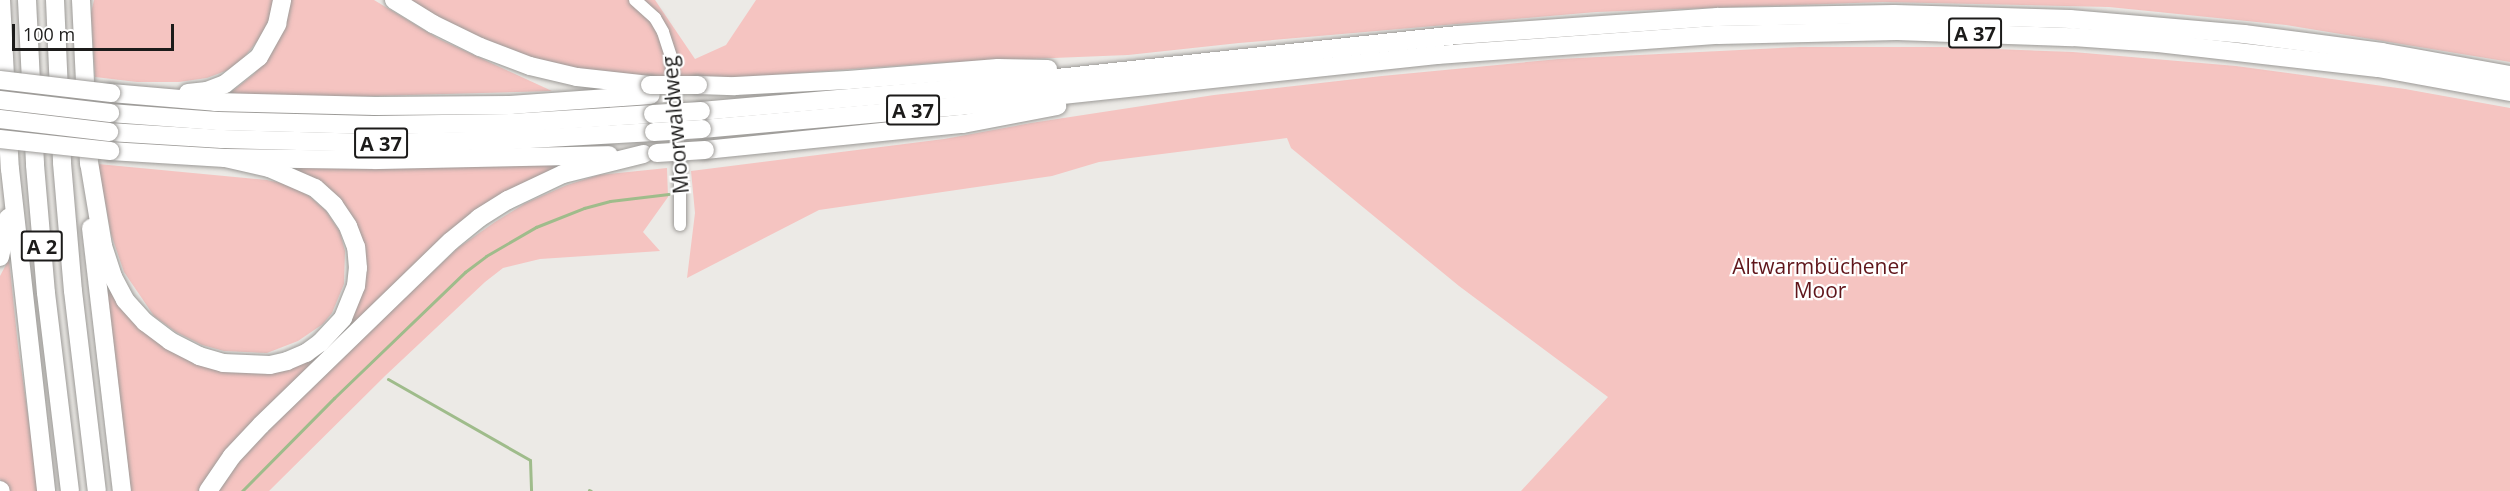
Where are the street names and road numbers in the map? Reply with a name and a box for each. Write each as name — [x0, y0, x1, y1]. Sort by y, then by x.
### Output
road number: A 37 — [1948, 16, 2002, 50]
street label: Moorwaldweg — [656, 55, 694, 195]
road number: A 37 — [886, 93, 940, 127]
road number: A 37 — [354, 126, 408, 160]
road number: A 2 — [20, 229, 64, 263]

